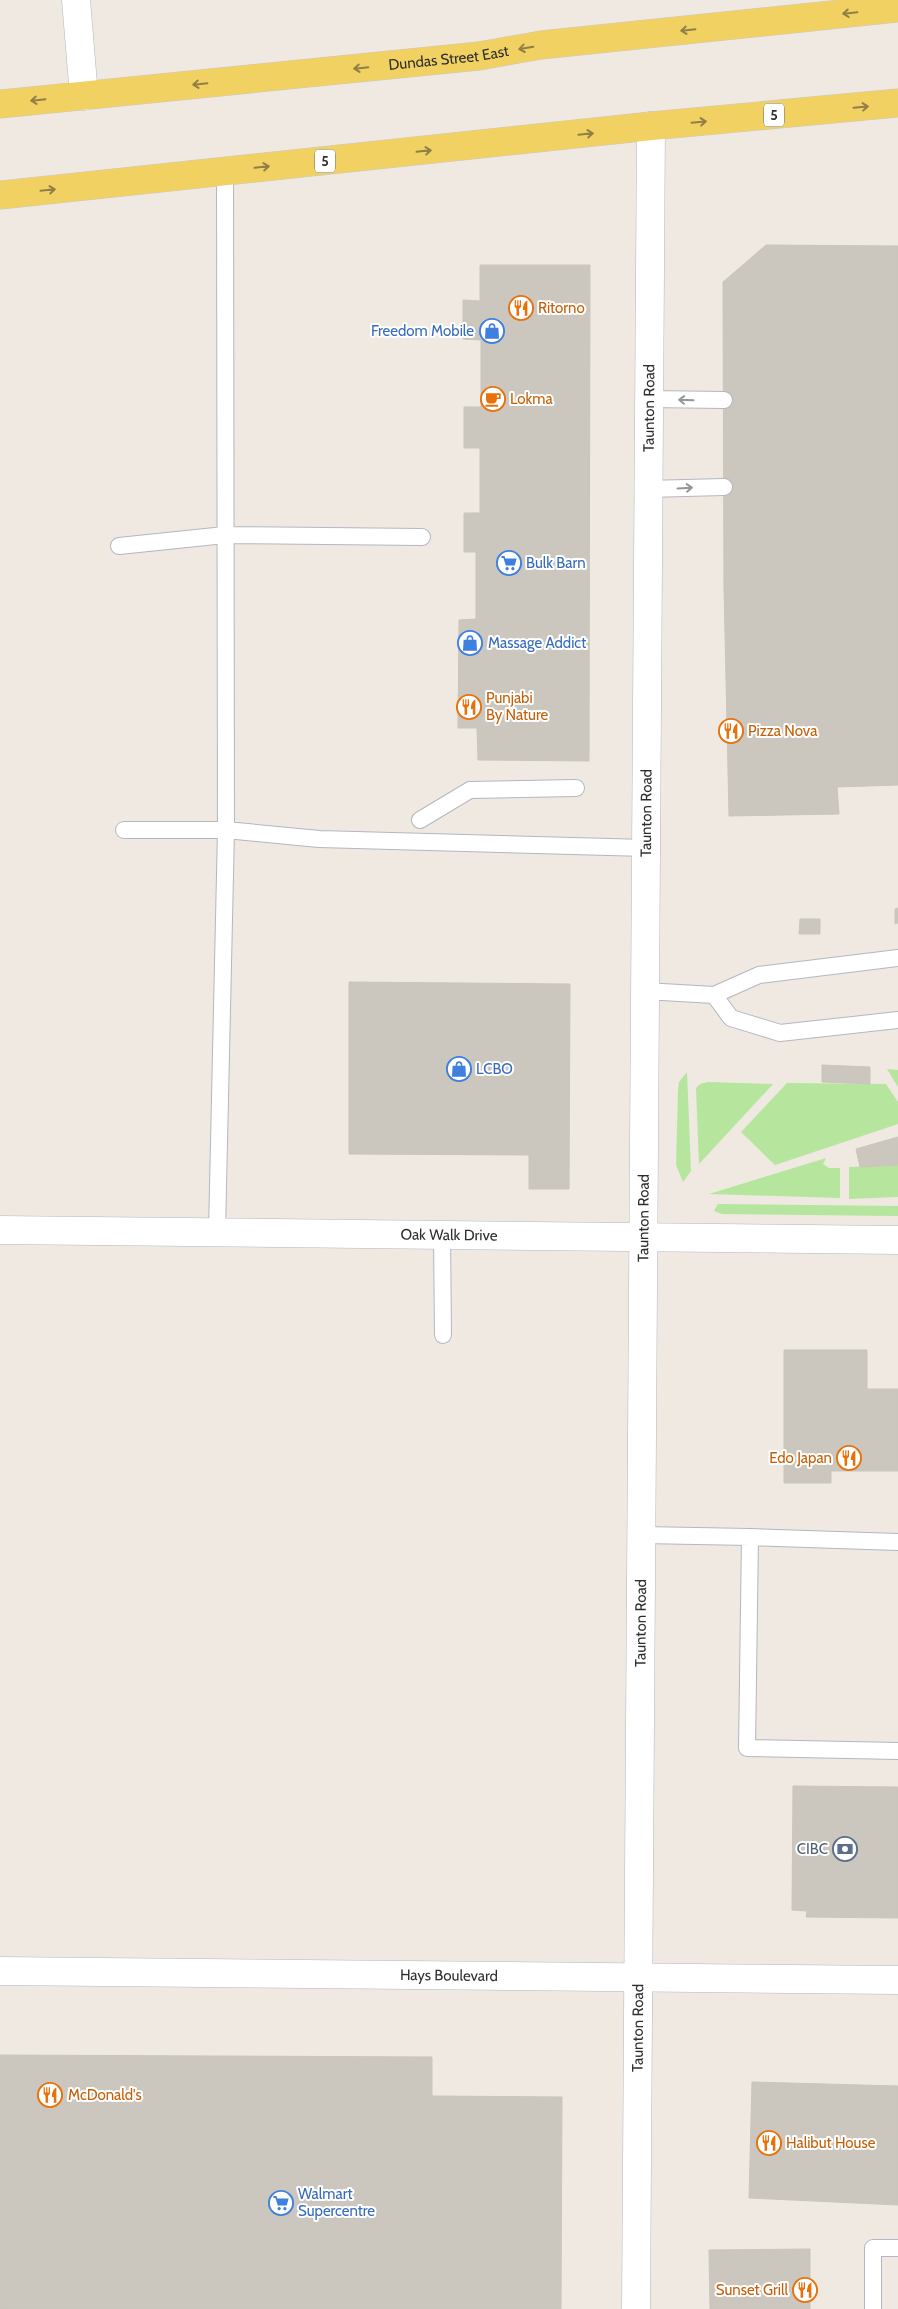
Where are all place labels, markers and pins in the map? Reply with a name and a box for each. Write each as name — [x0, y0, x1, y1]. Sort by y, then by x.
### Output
restaurant icon: Ritorno — [508, 295, 534, 321]
place label: Ritorno — [538, 299, 585, 317]
shop icon: Freedom Mobile — [479, 318, 505, 344]
place label: Freedom Mobile — [371, 322, 474, 340]
cafe icon: Lokma — [480, 386, 506, 412]
place label: Lokma — [510, 390, 553, 408]
supermarket icon: Bulk Barn — [496, 550, 522, 576]
place label: Bulk Barn — [526, 554, 586, 572]
shop icon: Massage Addict — [457, 630, 483, 656]
place label: Massage Addict — [488, 634, 586, 652]
place label: Punjabi By Nature — [486, 689, 549, 724]
restaurant icon: Punjabi By Nature — [456, 694, 482, 720]
restaurant icon: Pizza Nova — [718, 718, 744, 744]
place label: Pizza Nova — [748, 722, 818, 740]
shop icon: LCBO — [446, 1056, 472, 1082]
place label: LCBO — [476, 1060, 513, 1078]
restaurant icon: Edo Japan — [836, 1445, 862, 1471]
place label: Edo Japan — [769, 1449, 832, 1467]
bank icon: CIBC — [832, 1836, 858, 1862]
place label: CIBC — [797, 1840, 828, 1858]
restaurant icon: McDonald's — [37, 2082, 63, 2108]
place label: McDonald's — [68, 2086, 142, 2104]
restaurant icon: Halibut House — [756, 2130, 782, 2156]
place label: Halibut House — [786, 2134, 876, 2152]
place label: Walmart Supercentre — [298, 2185, 375, 2220]
supermarket icon: Walmart Supercentre — [268, 2190, 294, 2216]
restaurant icon: Sunset Grill — [792, 2277, 818, 2303]
place label: Sunset Grill — [716, 2281, 788, 2299]

